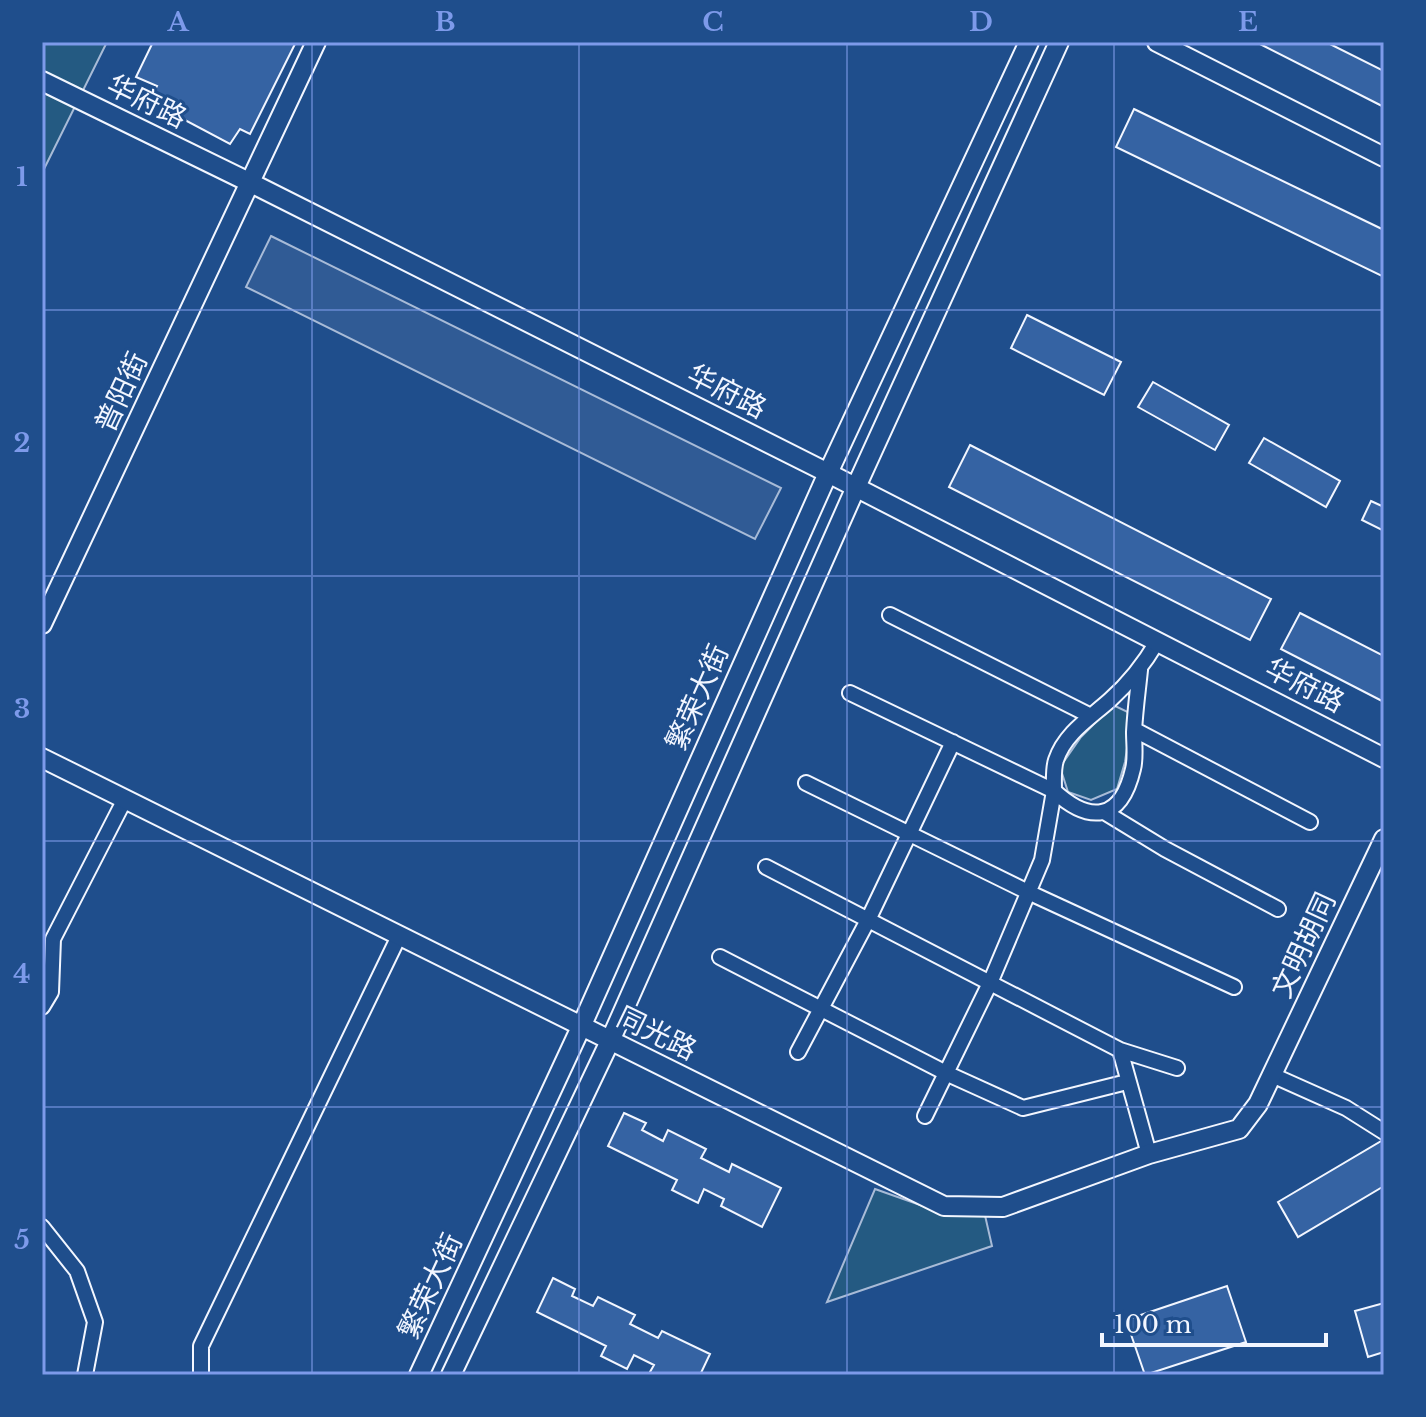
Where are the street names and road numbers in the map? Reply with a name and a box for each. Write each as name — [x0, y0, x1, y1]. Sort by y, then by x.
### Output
street label: 华府路 — [101, 67, 192, 136]
street label: 普阳街 — [88, 347, 155, 438]
street label: 华府路 — [681, 357, 772, 426]
street label: 繁荣大街 — [659, 639, 736, 755]
street label: 华府路 — [1259, 651, 1350, 720]
street label: 文明胡同 — [1264, 887, 1343, 1003]
street label: 同光路 — [611, 999, 702, 1068]
street label: 繁荣大街 — [391, 1228, 470, 1344]

